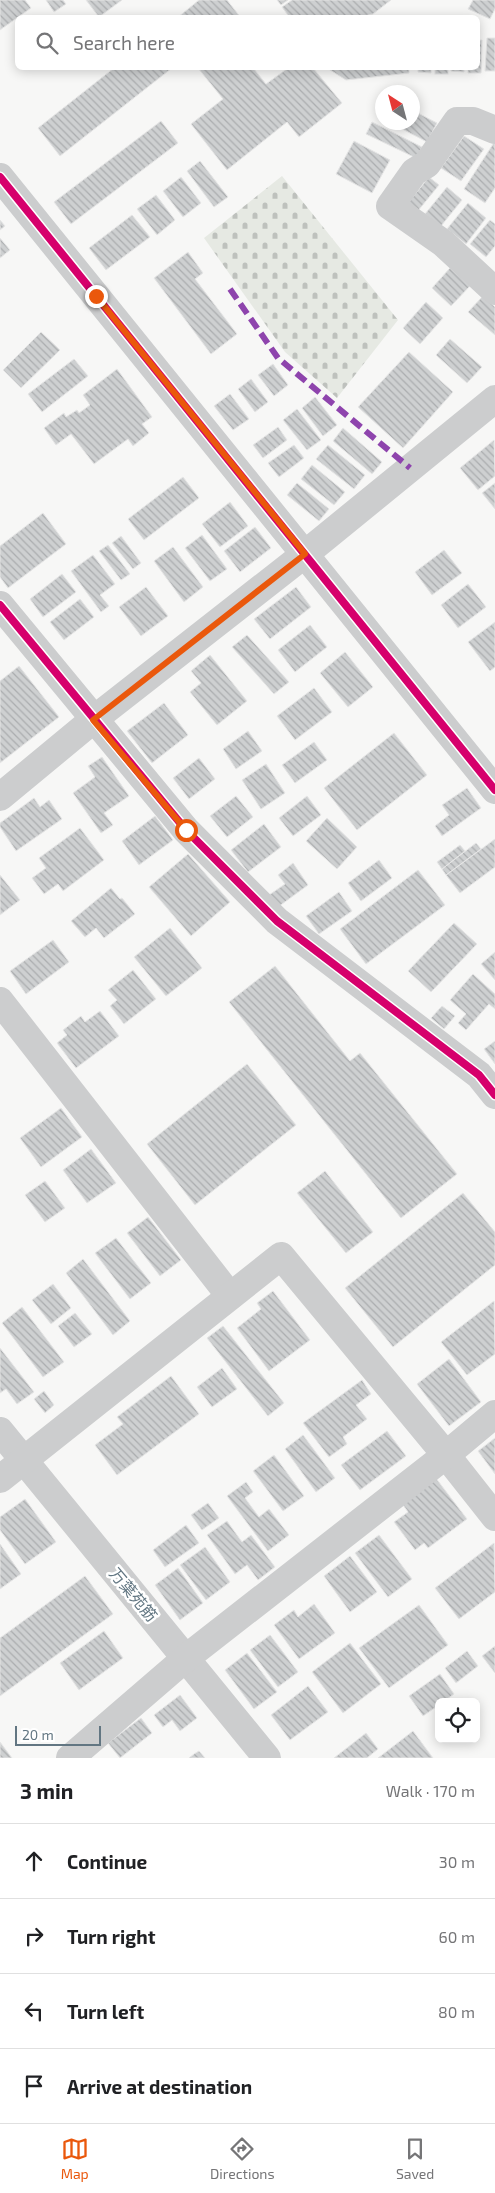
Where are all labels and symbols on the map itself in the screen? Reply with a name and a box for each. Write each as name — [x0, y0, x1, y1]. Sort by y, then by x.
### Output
north arrow — [375, 85, 420, 130]
route end — [85, 285, 108, 308]
route start — [175, 819, 198, 842]
street label: 万葉苑筋 — [106, 1563, 162, 1625]
scale bar — [15, 1723, 101, 1746]

